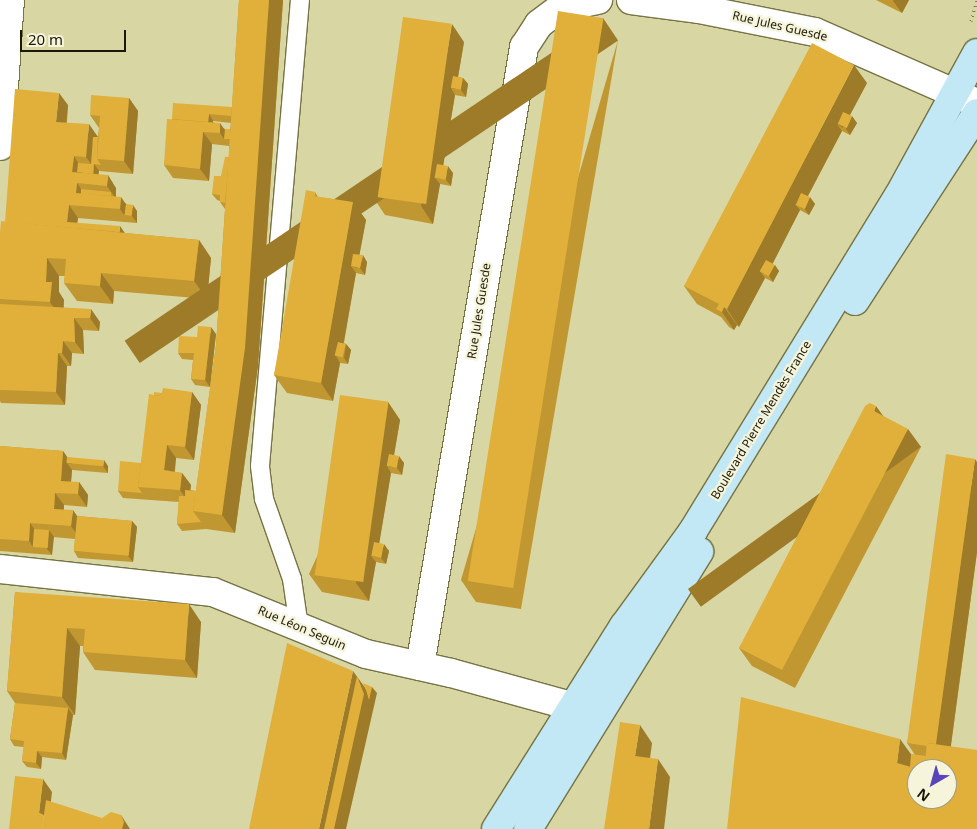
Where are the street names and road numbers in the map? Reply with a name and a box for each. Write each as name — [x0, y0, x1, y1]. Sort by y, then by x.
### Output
street label: Rue Jules Guesde — [731, 8, 829, 44]
street label: Rue Jules Guesde — [464, 262, 494, 360]
street label: Boulevard Pierre Mendès France — [708, 338, 814, 502]
street label: Rue Léon Seguin — [256, 603, 348, 653]

